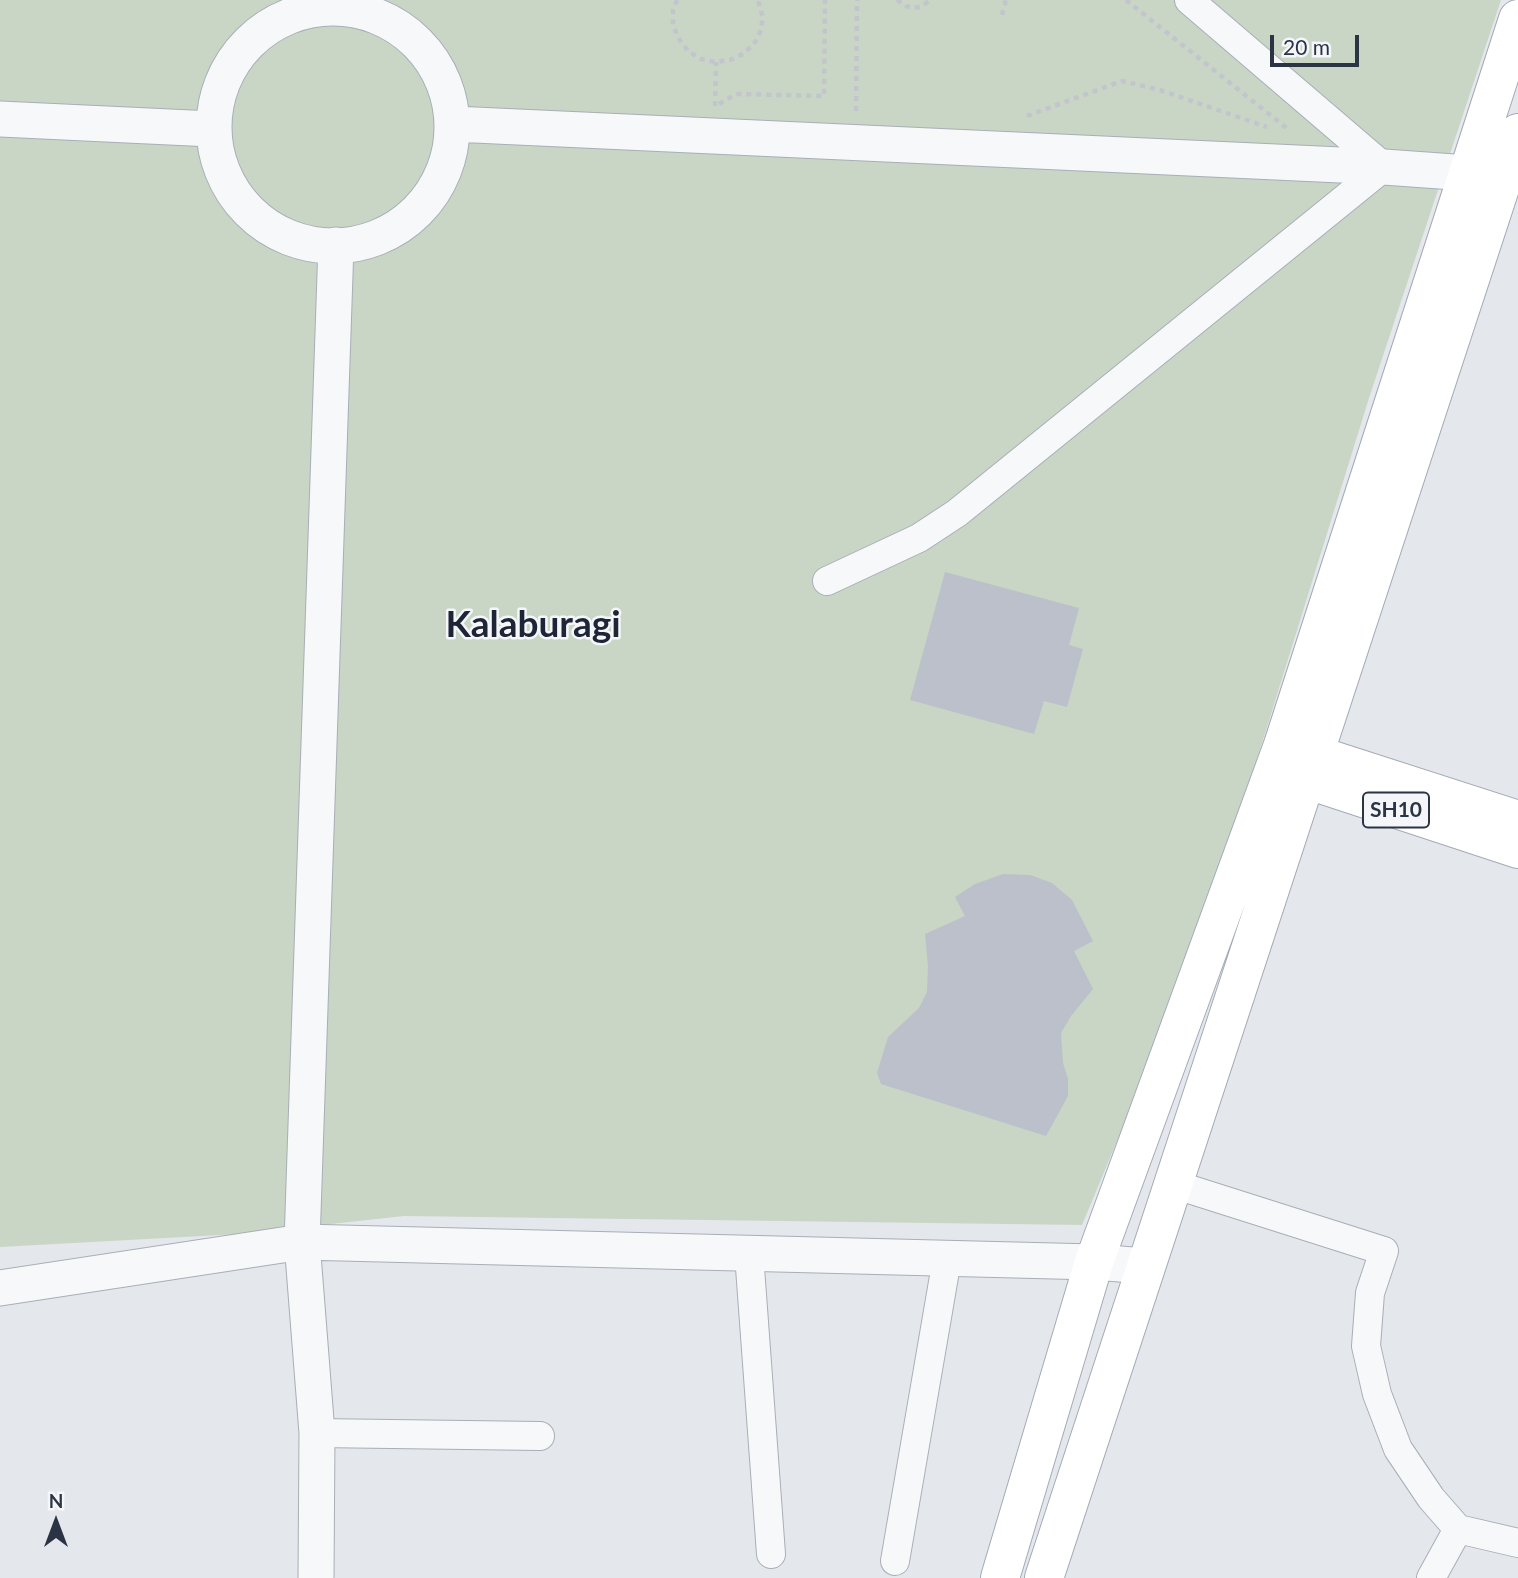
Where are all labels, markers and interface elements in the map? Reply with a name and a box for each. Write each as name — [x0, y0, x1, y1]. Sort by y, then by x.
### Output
scale bar — [1273, 21, 1362, 65]
text: 20 m — [1283, 34, 1330, 59]
district label: Kalaburagi — [445, 603, 621, 647]
road number: SH10 — [1363, 792, 1429, 828]
north arrow — [21, 1487, 91, 1557]
text: N — [49, 1489, 63, 1512]

